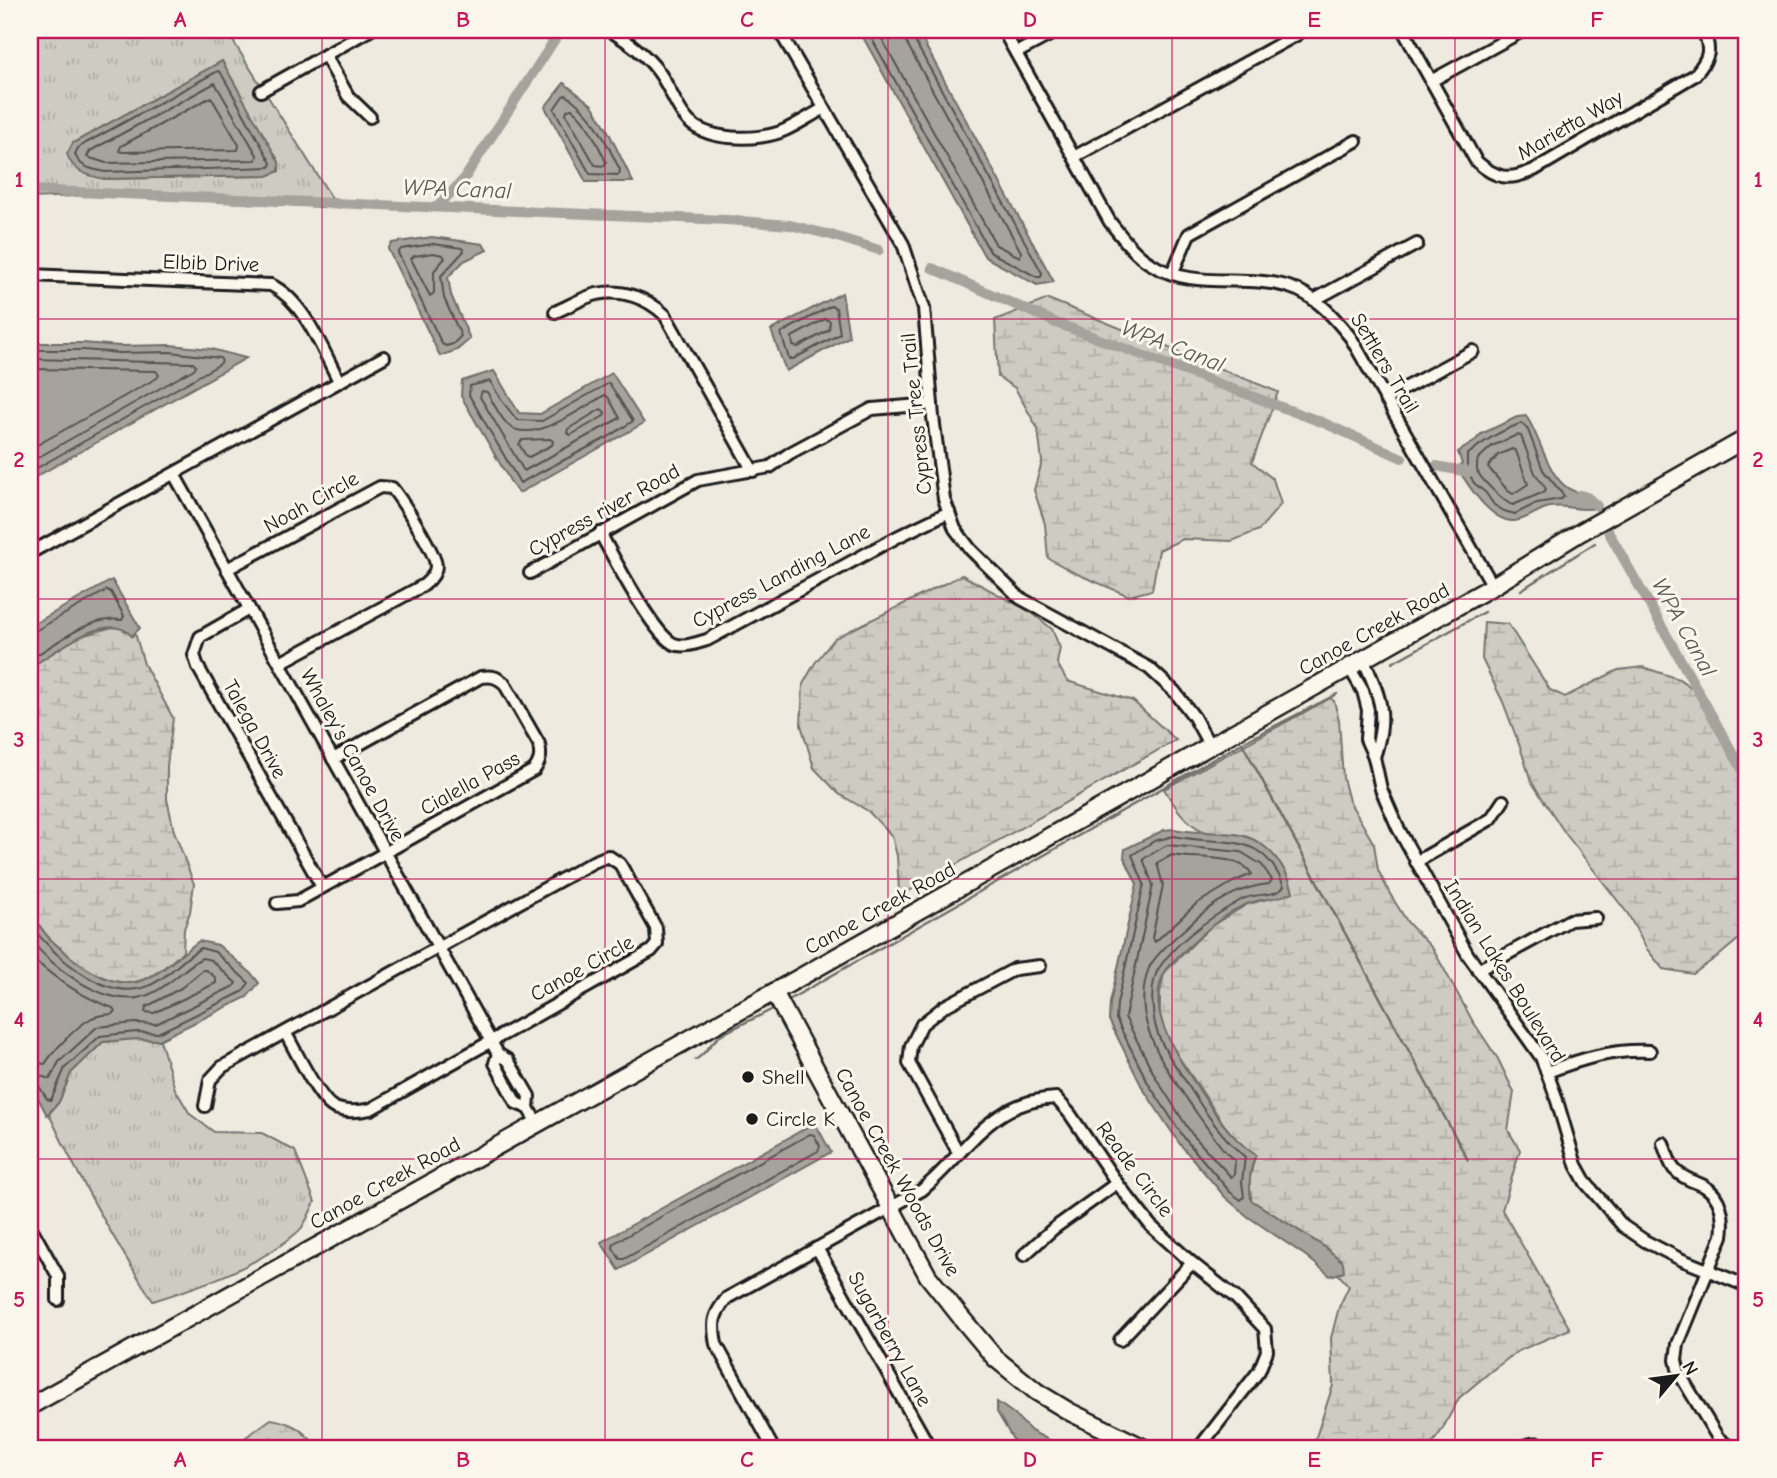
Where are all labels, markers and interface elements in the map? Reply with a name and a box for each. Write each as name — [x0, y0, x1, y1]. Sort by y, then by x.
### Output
text: A — [174, 6, 187, 33]
text: B — [456, 6, 470, 33]
text: C — [740, 6, 754, 33]
text: D — [1023, 6, 1037, 33]
text: E — [1307, 6, 1321, 33]
text: F — [1590, 6, 1604, 33]
street label: Marietta Way — [1513, 85, 1628, 165]
text: 1 — [14, 166, 24, 193]
text: 1 — [1753, 166, 1763, 193]
water label: WPA Canal — [402, 174, 513, 204]
street label: Elbib Drive — [162, 249, 260, 277]
street label: Settlers Trail — [1346, 309, 1424, 417]
water label: WPA Canal — [1118, 314, 1229, 378]
street label: Cypress Tree Trail — [896, 332, 936, 496]
text: 2 — [13, 446, 25, 473]
text: 2 — [1752, 446, 1764, 473]
street label: Cypress river Road — [524, 459, 684, 561]
street label: Noah Circle — [259, 466, 363, 538]
street label: Cypress Landing Lane — [688, 519, 874, 633]
water label: WPA Canal — [1646, 573, 1723, 682]
street label: Canoe Creek Road — [1295, 578, 1453, 680]
street label: Whaley's Canoe Drive — [296, 664, 410, 846]
street label: Talega Drive — [218, 675, 292, 783]
text: 3 — [13, 726, 25, 753]
text: 3 — [1752, 726, 1764, 753]
street label: Cialella Pass — [416, 746, 524, 820]
street label: Canoe Creek Road — [801, 857, 959, 959]
street label: Indian Lakes Boulevard — [1439, 876, 1571, 1066]
street label: Canoe Circle — [526, 930, 638, 1006]
text: 4 — [14, 1006, 25, 1033]
text: 4 — [1753, 1006, 1764, 1033]
street label: Canoe Creek Woods Drive — [831, 1064, 965, 1280]
place label: Shell — [762, 1065, 805, 1089]
marker: Shell — [740, 1069, 756, 1085]
place label: Circle K — [766, 1107, 836, 1131]
marker: Circle K — [744, 1111, 760, 1127]
street label: Reade Circle — [1091, 1117, 1179, 1221]
street label: Canoe Creek Road — [306, 1132, 464, 1234]
street label: Sugarberry Lane — [843, 1267, 937, 1411]
text: 5 — [13, 1286, 25, 1313]
text: 5 — [1752, 1286, 1764, 1313]
north arrow — [1640, 1342, 1710, 1412]
text: N — [1677, 1357, 1703, 1379]
text: A — [174, 1446, 187, 1473]
text: B — [456, 1446, 470, 1473]
text: C — [740, 1446, 754, 1473]
text: D — [1023, 1446, 1037, 1473]
text: E — [1307, 1446, 1321, 1473]
text: F — [1590, 1446, 1604, 1473]

